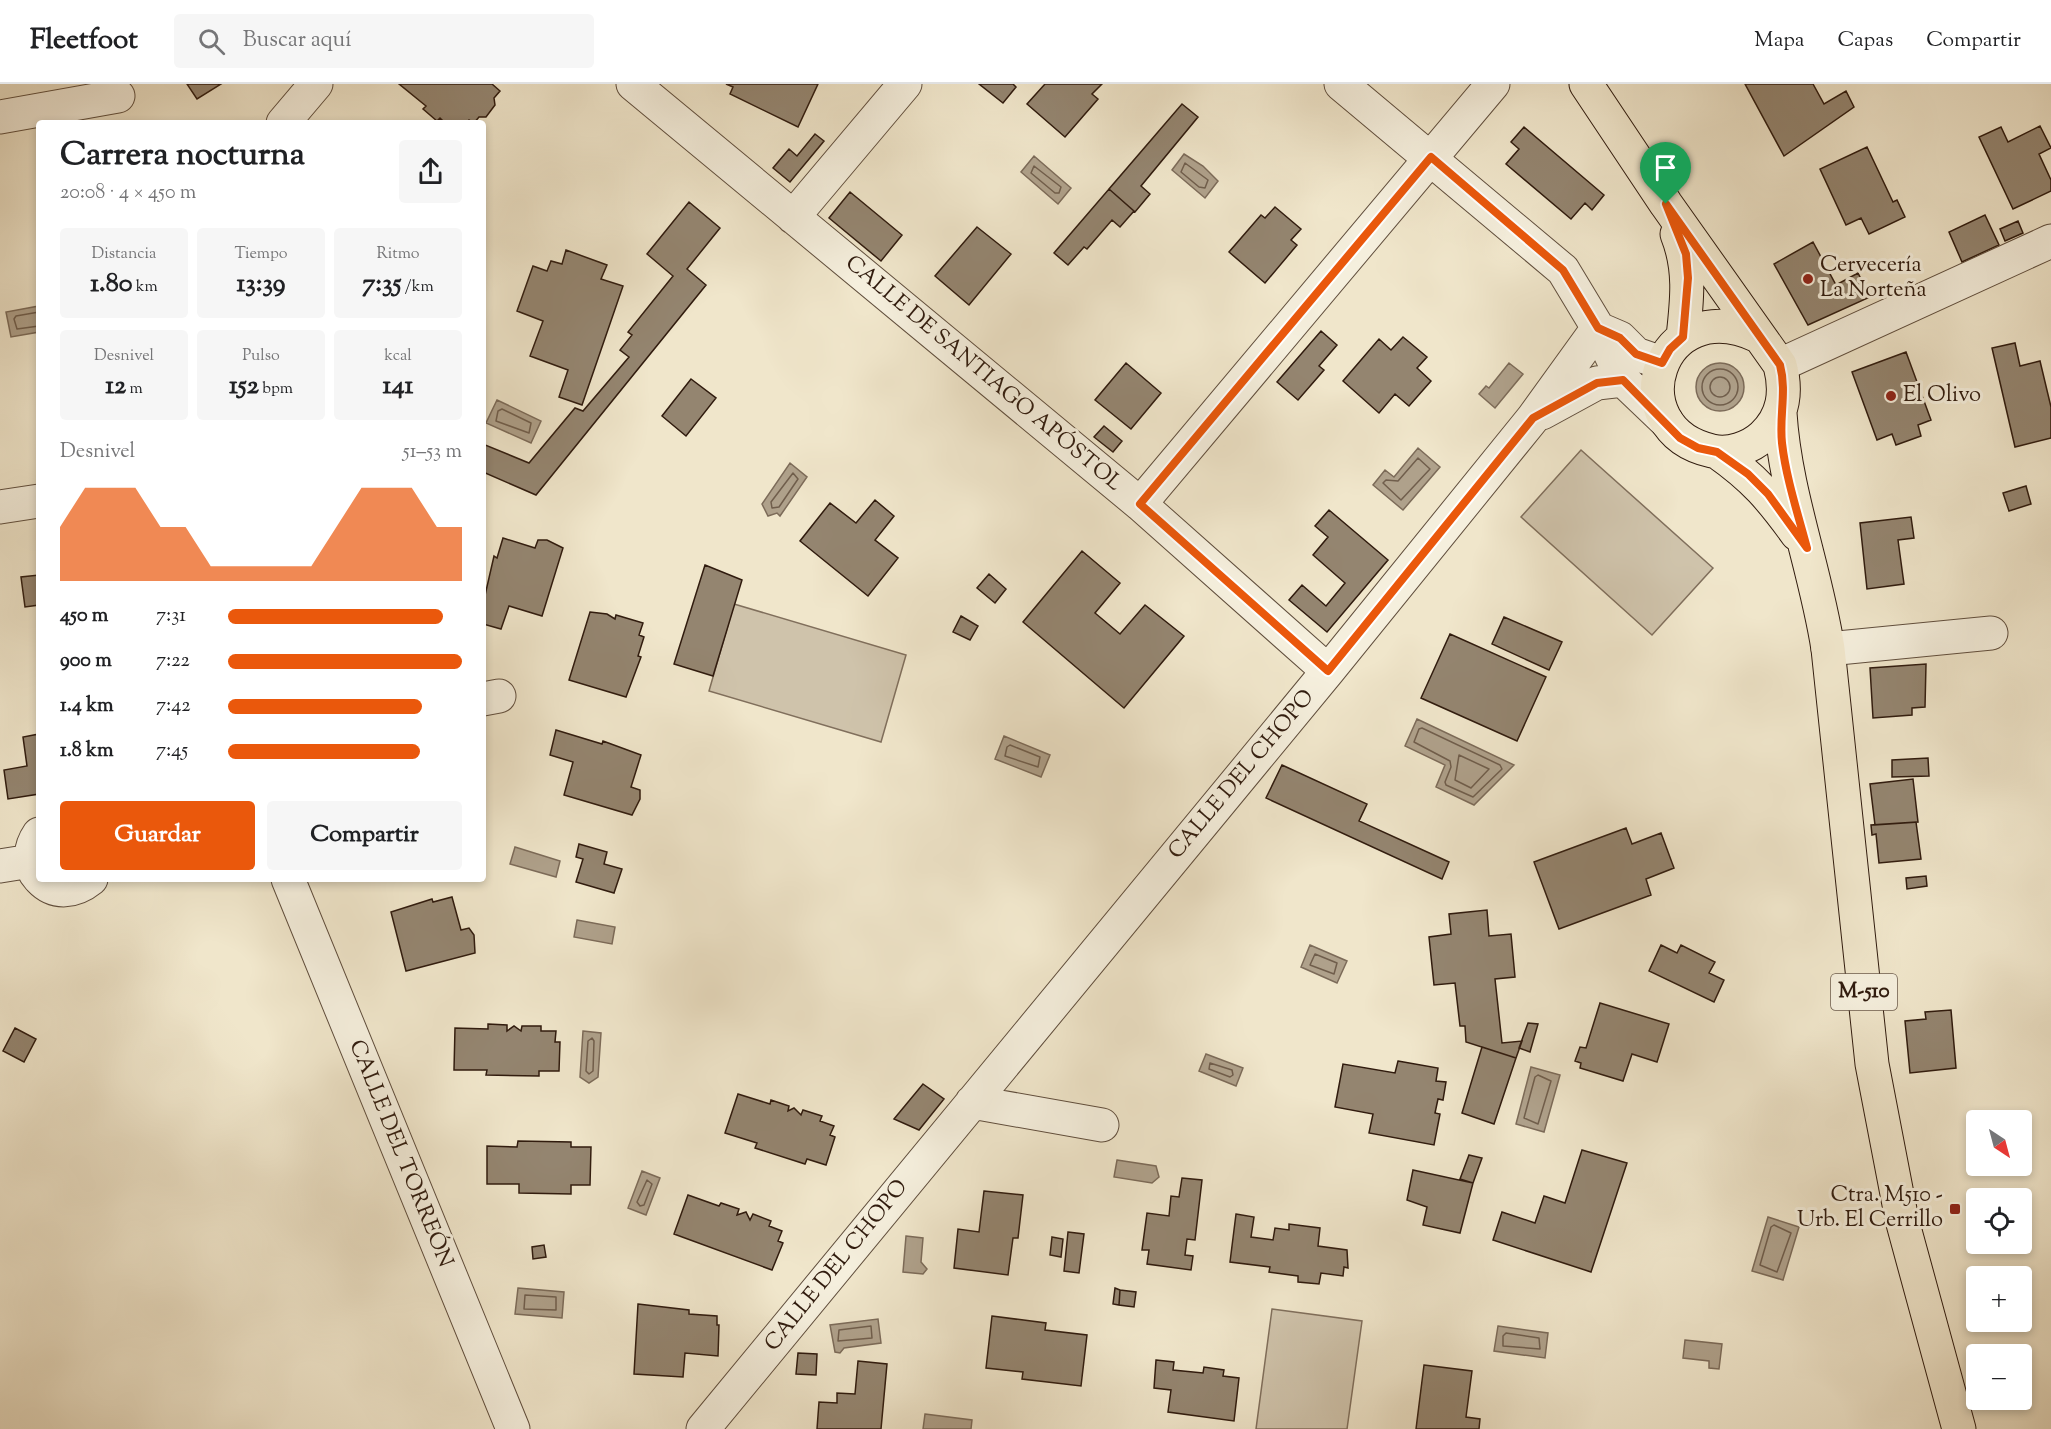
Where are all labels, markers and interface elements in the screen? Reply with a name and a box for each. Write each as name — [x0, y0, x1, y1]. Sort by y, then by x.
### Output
search box — [174, 14, 594, 68]
text: Fleetfoot — [30, 21, 138, 61]
icon: search — [195, 25, 228, 58]
text: Buscar aquí — [243, 25, 351, 57]
text: Mapa — [1754, 26, 1804, 56]
text: Capas — [1837, 26, 1893, 56]
text: Compartir — [1926, 26, 2021, 56]
text: Carrera nocturna — [60, 132, 305, 180]
button: share — [399, 140, 462, 203]
pin — [1640, 142, 1691, 204]
icon: arrive — [1649, 151, 1682, 184]
text: 20:08 · 4 × 450 m — [60, 179, 196, 208]
text: Distancia — [92, 243, 156, 266]
text: Tiempo — [234, 243, 288, 266]
text: Ritmo — [376, 243, 420, 266]
street label: CALLE DE SANTIAGO APÓSTOL — [838, 248, 1129, 500]
place label: Cervecería La Norteña — [1820, 250, 1927, 307]
text: 1.80 — [90, 266, 132, 303]
text: 13:39 — [236, 266, 286, 303]
text: 7:35 — [362, 266, 401, 303]
marker: Cervecería La Norteña — [1801, 272, 1815, 286]
text: km — [132, 276, 158, 299]
text: /km — [401, 276, 434, 299]
text: Desnivel — [94, 345, 154, 368]
text: Pulso — [242, 345, 280, 368]
text: kcal — [384, 345, 412, 368]
text: 12 — [105, 368, 126, 405]
text: 152 — [229, 368, 259, 405]
text: 141 — [383, 368, 413, 405]
text: m — [126, 378, 143, 401]
text: bpm — [259, 378, 293, 401]
place label: El Olivo — [1903, 380, 1981, 412]
marker: El Olivo — [1884, 389, 1898, 403]
text: Desnivel — [60, 438, 135, 467]
text: 51–53 m — [403, 438, 462, 467]
text: 450 m — [60, 602, 108, 631]
text: 7:31 — [156, 602, 186, 631]
text: 900 m — [60, 647, 112, 676]
text: 7:22 — [156, 647, 190, 676]
street label: CALLE DEL CHOPO — [1161, 683, 1323, 867]
text: 1.4 km — [60, 692, 114, 721]
text: 7:42 — [156, 692, 191, 721]
text: 1.8 km — [60, 737, 114, 766]
text: 7:45 — [156, 737, 188, 766]
button: Guardar — [60, 801, 255, 870]
button: Compartir — [267, 801, 462, 870]
road number: M-510 — [1831, 974, 1897, 1010]
street label: CALLE DEL TORREÓN — [340, 1035, 461, 1273]
north arrow — [1966, 1110, 2032, 1176]
map controls — [1966, 1110, 2032, 1410]
street label: CALLE DEL CHOPO — [758, 1173, 916, 1359]
place label: Ctra. M510 - Urb. El Cerrillo — [1797, 1180, 1943, 1237]
button: locate — [1966, 1188, 2032, 1254]
marker: Ctra. M510 - Urb. El Cerrillo — [1948, 1202, 1962, 1216]
button: + — [1966, 1266, 2032, 1332]
button: − — [1966, 1344, 2032, 1410]

